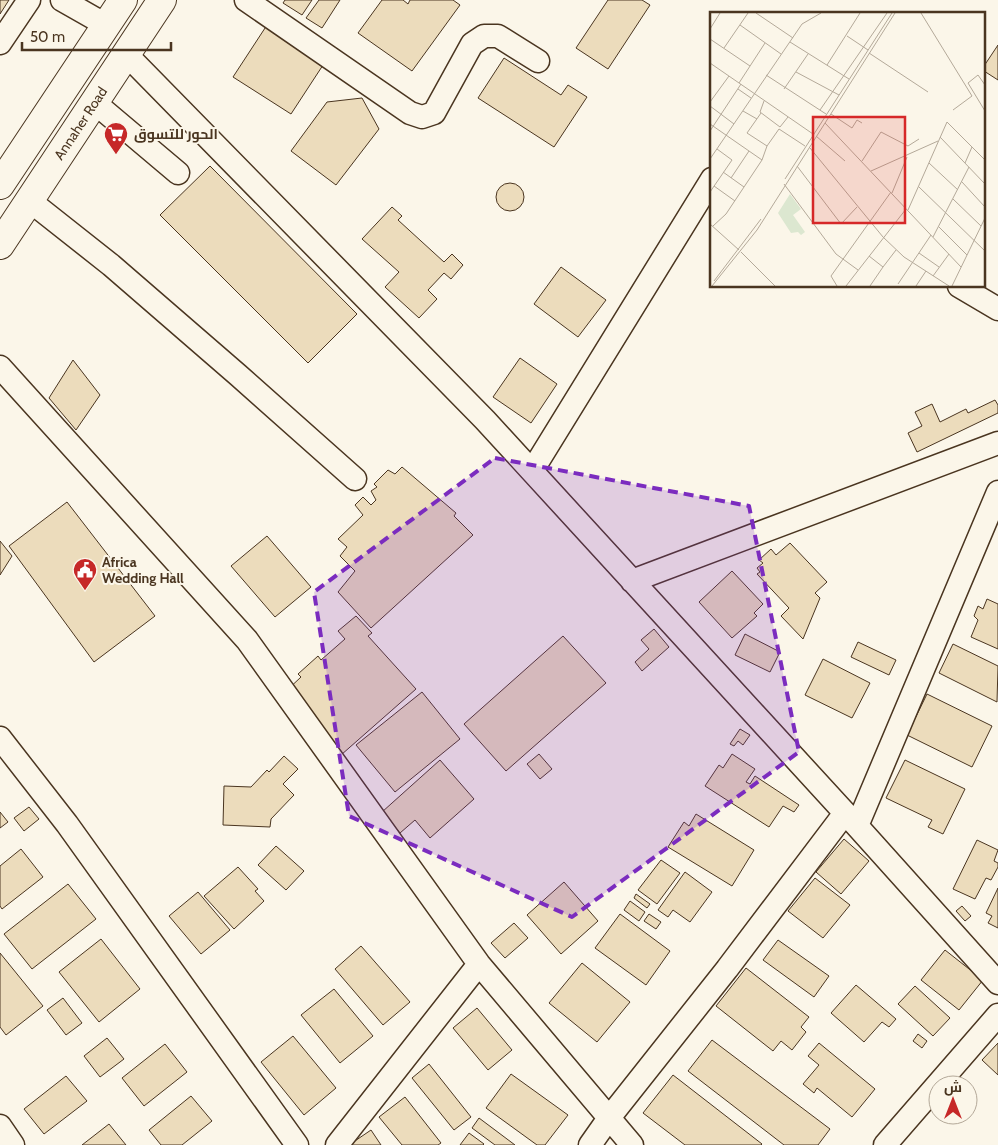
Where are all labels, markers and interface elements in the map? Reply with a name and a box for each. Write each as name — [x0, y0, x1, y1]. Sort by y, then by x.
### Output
inset map — [710, 12, 986, 288]
scale bar — [22, 20, 171, 52]
text: 50 m — [30, 28, 65, 46]
street label: Annaher Road — [50, 83, 111, 163]
supermarket icon: الحور للتسوق — [103, 121, 129, 155]
place label: الحور للتسوق — [134, 125, 218, 143]
place label: Africa Wedding Hall — [102, 553, 184, 587]
public building icon: Africa Wedding Hall — [72, 557, 98, 591]
north arrow — [928, 1075, 978, 1125]
text: ش — [944, 1078, 962, 1096]

